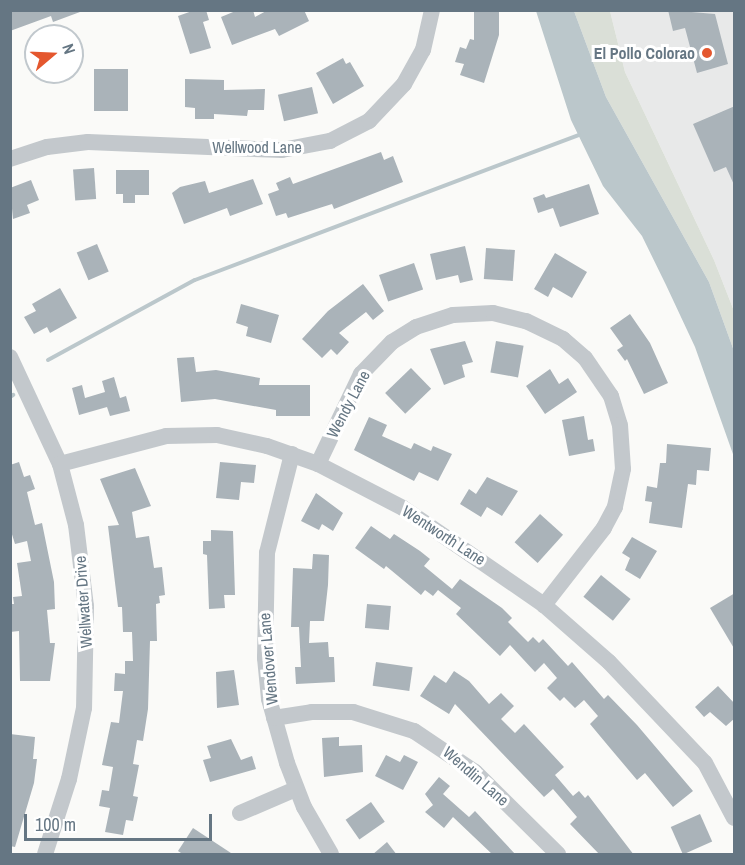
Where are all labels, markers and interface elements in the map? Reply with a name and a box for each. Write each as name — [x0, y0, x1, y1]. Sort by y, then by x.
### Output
north arrow — [24, 24, 84, 84]
text: N — [57, 41, 81, 57]
place label: El Pollo Colorao — [594, 43, 695, 63]
marker: El Pollo Colorao — [700, 46, 714, 60]
street label: Wellwood Lane — [212, 137, 302, 157]
street label: Wendy Lane — [322, 367, 374, 441]
street label: Wentworth Lane — [399, 501, 489, 569]
street label: Wellwater Drive — [70, 555, 96, 649]
street label: Wendover Lane — [254, 612, 282, 706]
street label: Wendlin Lane — [439, 742, 513, 810]
scale bar — [27, 802, 214, 840]
text: 100 m — [35, 812, 76, 837]

